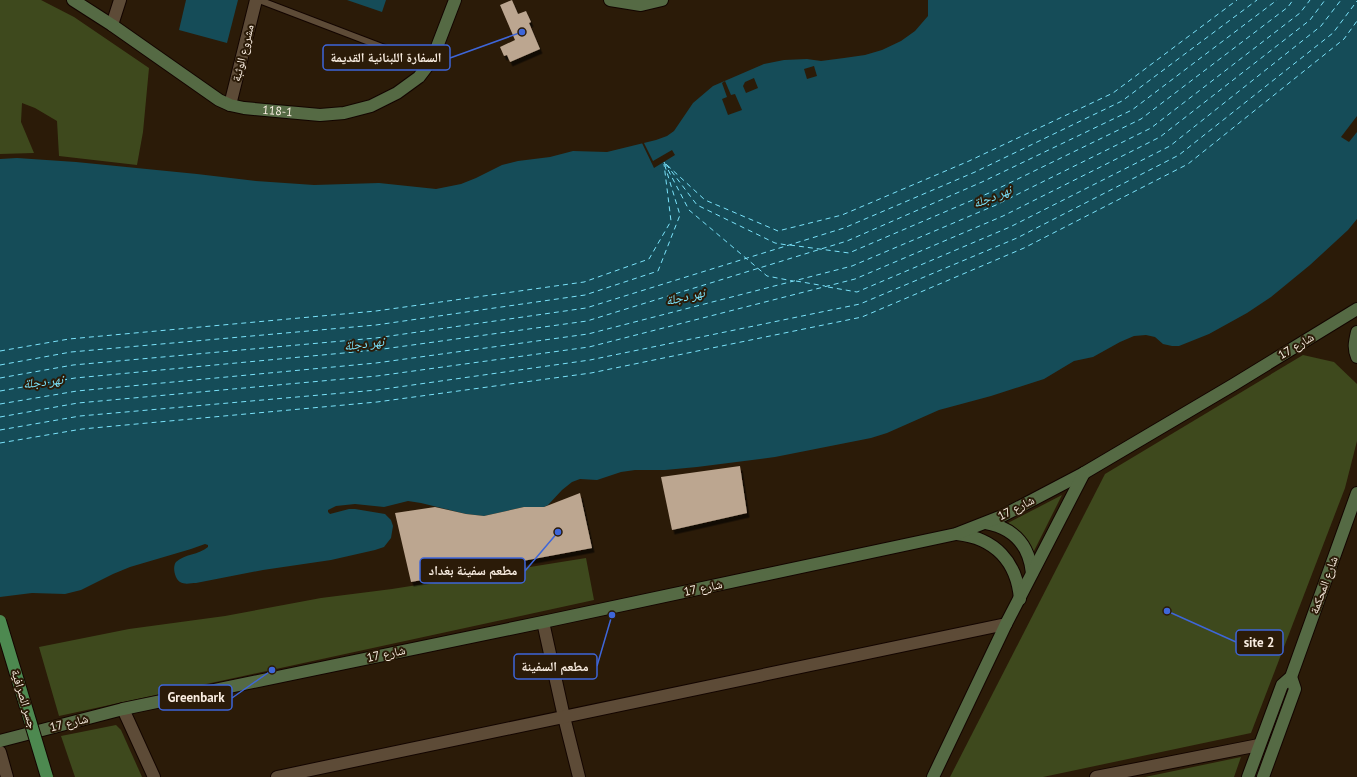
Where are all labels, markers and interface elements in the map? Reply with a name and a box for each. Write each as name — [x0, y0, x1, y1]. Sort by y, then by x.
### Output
street label: مشروع الوثبة — [228, 23, 258, 83]
callout: السفارة اللبنانية القديمة — [323, 45, 450, 70]
text: السفارة اللبنانية القديمة — [330, 49, 442, 66]
street label: 118-1 — [262, 102, 293, 119]
water label: نهر دجلة — [970, 180, 1016, 212]
water label: نهر دجلة — [664, 283, 709, 309]
street label: شارع 17 — [1275, 329, 1317, 363]
water label: نهر دجلة — [343, 332, 387, 354]
water label: نهر دجلة — [22, 370, 66, 392]
street label: شارع 17 — [995, 492, 1037, 524]
street label: شارع المحكمة — [1306, 554, 1342, 616]
callout: مطعم سفينة بغداد — [420, 558, 525, 583]
text: مطعم سفينة بغداد — [429, 562, 518, 580]
street label: شارع 17 — [682, 576, 724, 600]
callout: site 2 — [1236, 630, 1283, 655]
text: site 2 — [1244, 634, 1274, 651]
street label: شارع 17 — [365, 642, 407, 666]
callout: مطعم السفينة — [514, 654, 597, 679]
text: مطعم السفينة — [521, 658, 589, 676]
street label: جسر الصرافية — [8, 668, 41, 731]
callout: Greenbark — [159, 685, 232, 710]
text: Greenbark — [167, 689, 225, 706]
street label: شارع 17 — [48, 710, 90, 735]

